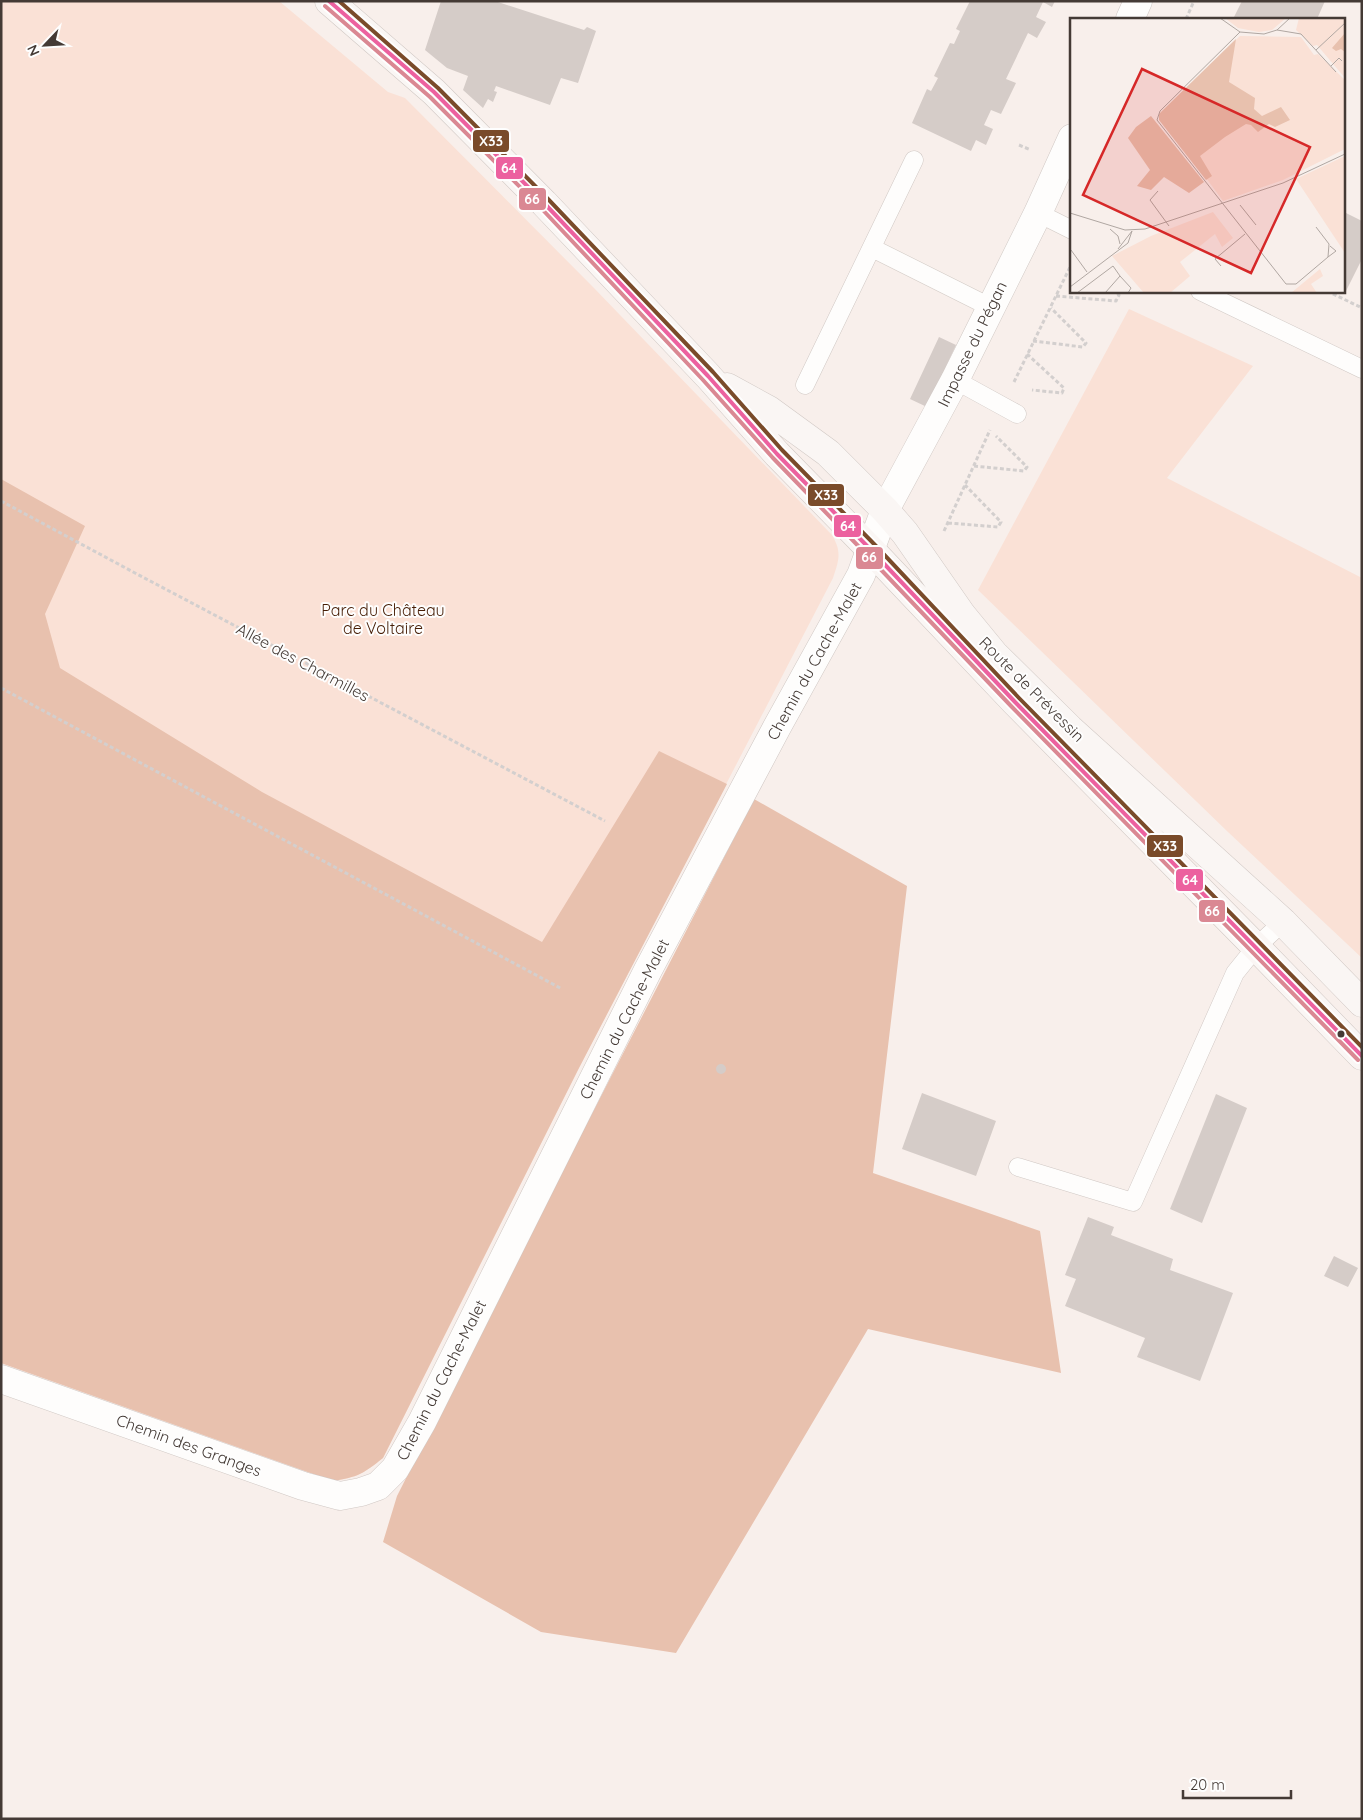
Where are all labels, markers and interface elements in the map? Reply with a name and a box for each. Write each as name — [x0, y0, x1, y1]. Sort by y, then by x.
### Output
inset map — [1070, 18, 1346, 292]
north arrow — [20, 20, 70, 70]
text: N — [23, 42, 44, 59]
line badge: X33 — [472, 129, 510, 153]
text: X33 — [479, 132, 503, 150]
line badge: 64 — [495, 156, 524, 180]
text: 64 — [501, 159, 517, 177]
line badge: 66 — [518, 187, 547, 211]
text: 66 — [524, 190, 540, 208]
street label: Impasse du Pégan — [933, 278, 1011, 410]
line badge: X33 — [807, 483, 845, 507]
text: X33 — [814, 486, 838, 504]
line badge: 64 — [833, 514, 862, 538]
text: 64 — [840, 517, 856, 535]
line badge: 66 — [855, 546, 884, 570]
text: 66 — [861, 548, 877, 566]
street label: Chemin du Cache-Malet — [762, 579, 866, 743]
park label: Parc du Château de Voltaire — [321, 600, 445, 638]
street label: Allée des Charmilles — [233, 618, 373, 706]
street label: Route de Prévessin — [975, 632, 1089, 746]
line badge: X33 — [1146, 834, 1184, 858]
text: X33 — [1153, 837, 1177, 855]
line badge: 64 — [1175, 868, 1204, 892]
text: 64 — [1182, 871, 1198, 889]
line badge: 66 — [1198, 899, 1226, 923]
text: 66 — [1204, 902, 1220, 920]
street label: Chemin du Cache-Malet — [575, 935, 673, 1103]
unlabelled marker — [1336, 1029, 1346, 1039]
street label: Chemin du Cache-Malet — [392, 1296, 490, 1464]
street label: Chemin des Granges — [114, 1409, 264, 1481]
scale bar — [1183, 1768, 1290, 1800]
text: 20 m — [1190, 1775, 1225, 1794]

